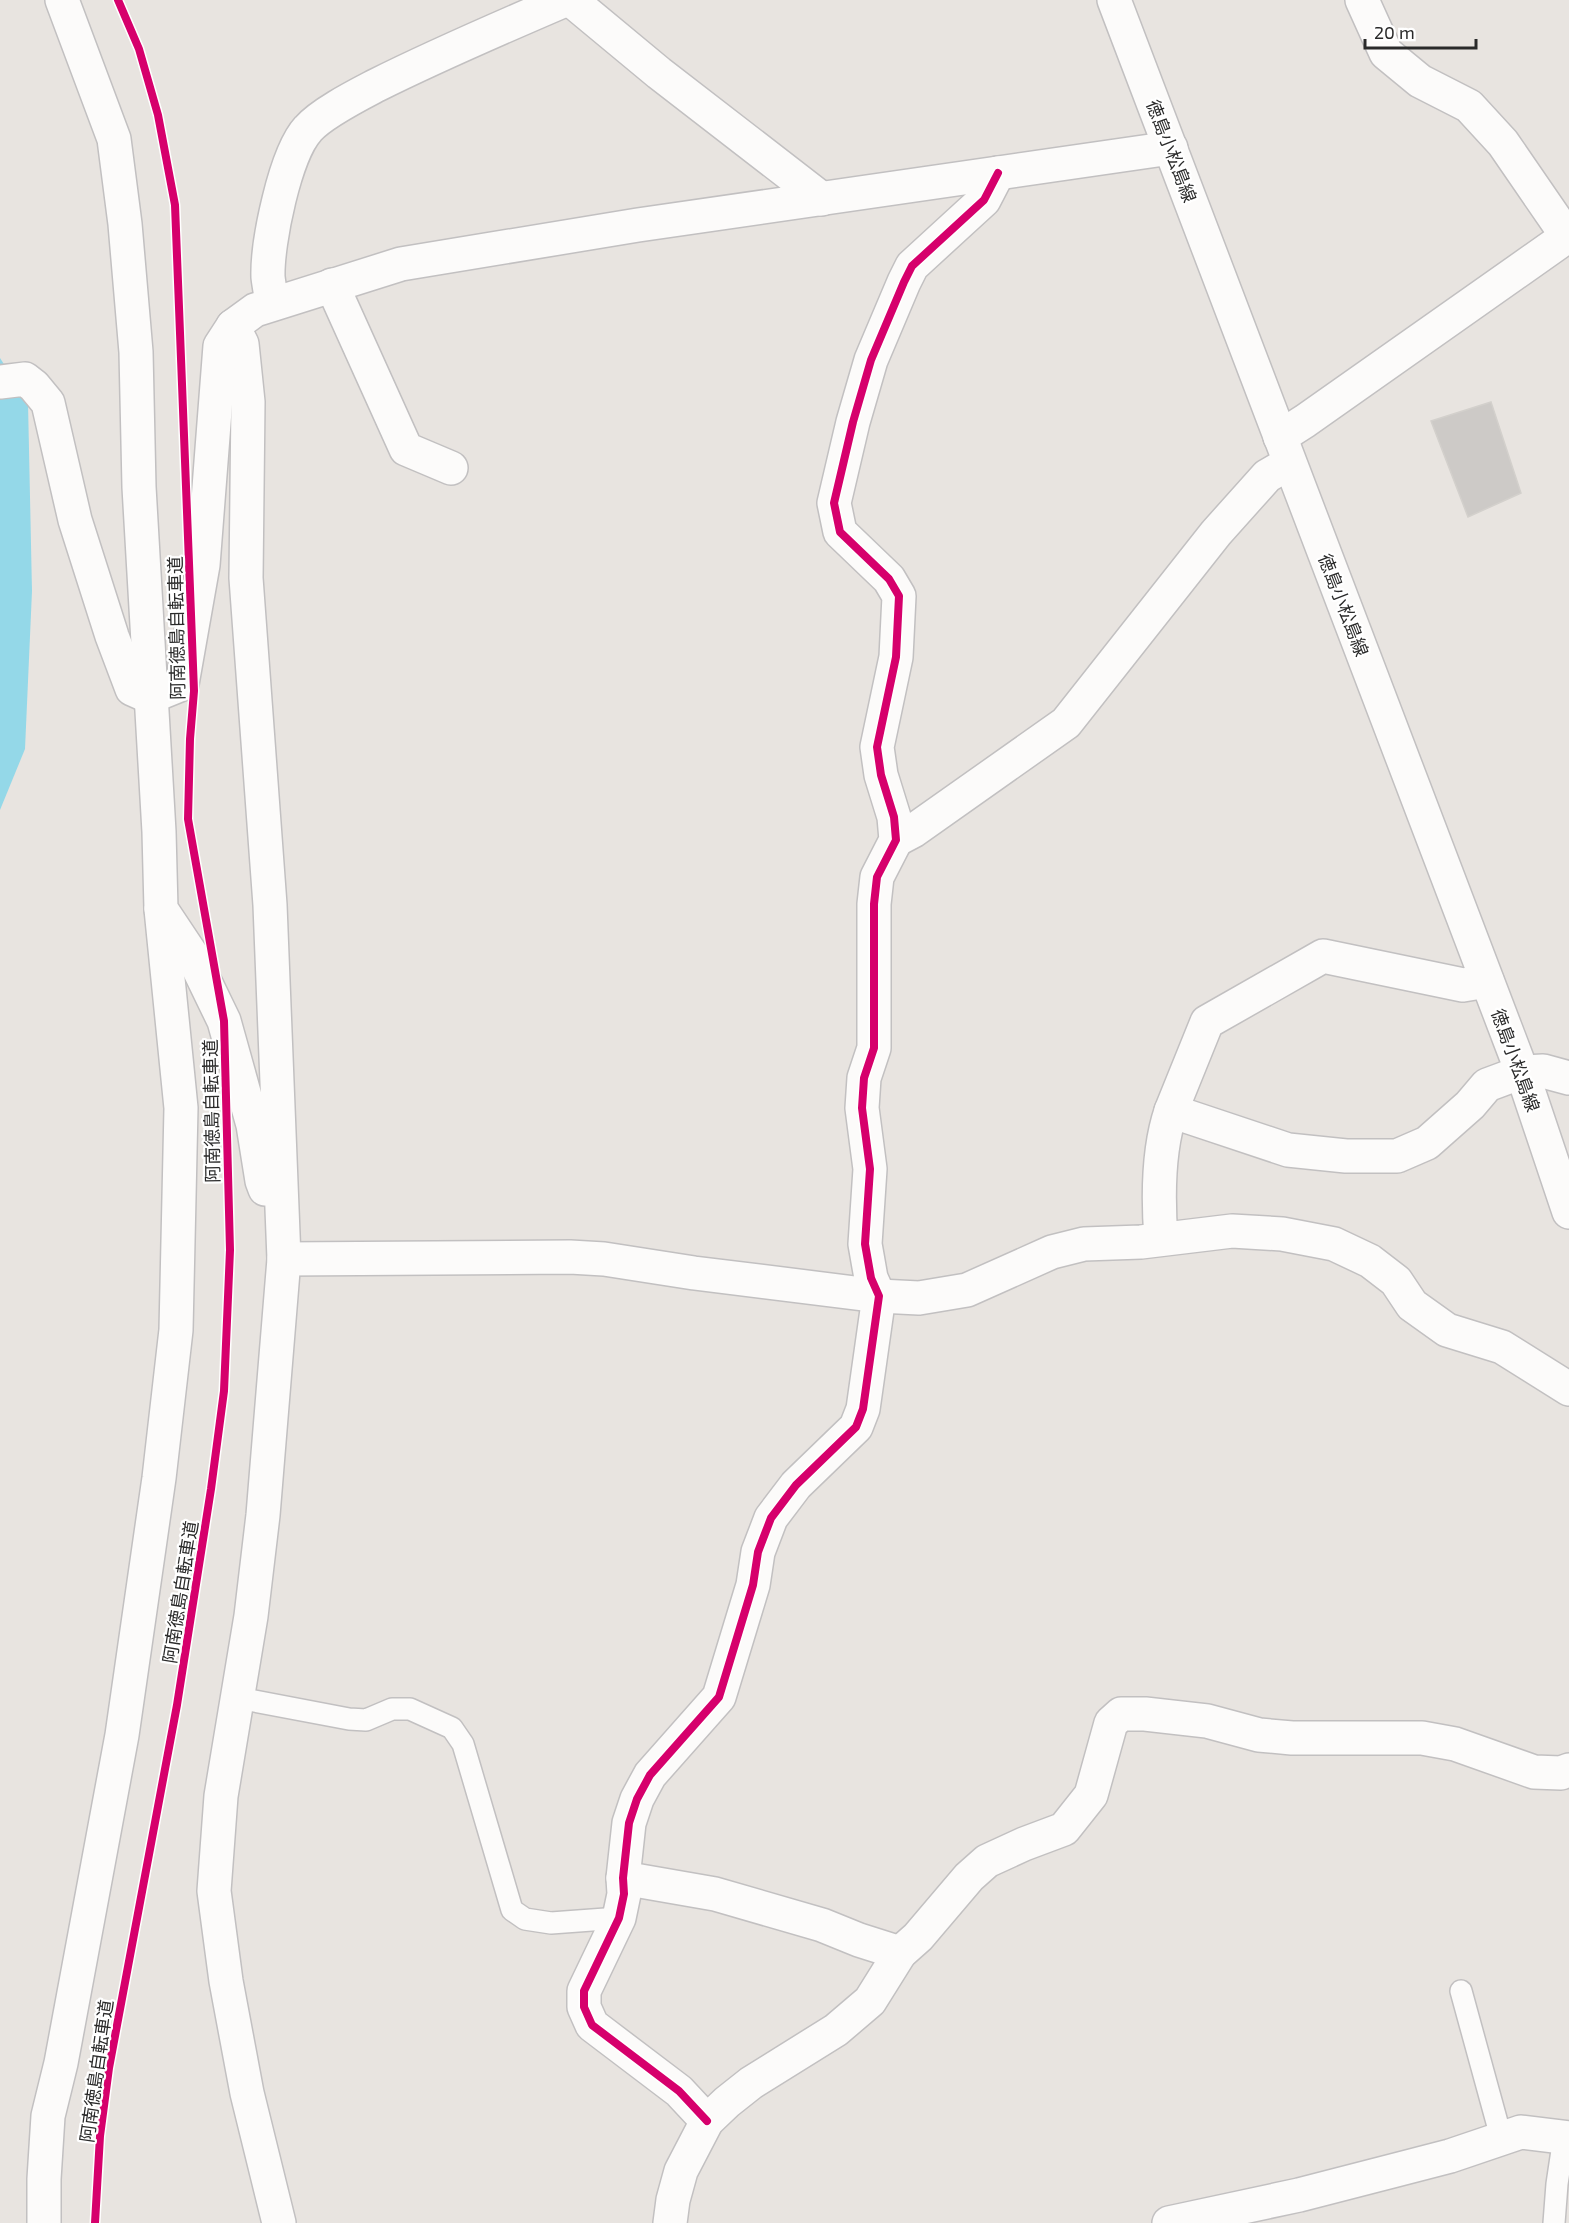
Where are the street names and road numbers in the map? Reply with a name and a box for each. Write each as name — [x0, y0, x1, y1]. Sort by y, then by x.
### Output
street label: 徳島小松島線 — [1142, 97, 1202, 205]
street label: 徳島小松島線 — [1314, 551, 1374, 659]
street label: 阿南徳島自転車道 — [164, 556, 188, 700]
street label: 徳島小松島線 — [1487, 1005, 1545, 1115]
street label: 阿南徳島自転車道 — [199, 1039, 223, 1183]
street label: 阿南徳島自転車道 — [158, 1519, 202, 1665]
street label: 阿南徳島自転車道 — [75, 1998, 117, 2144]

